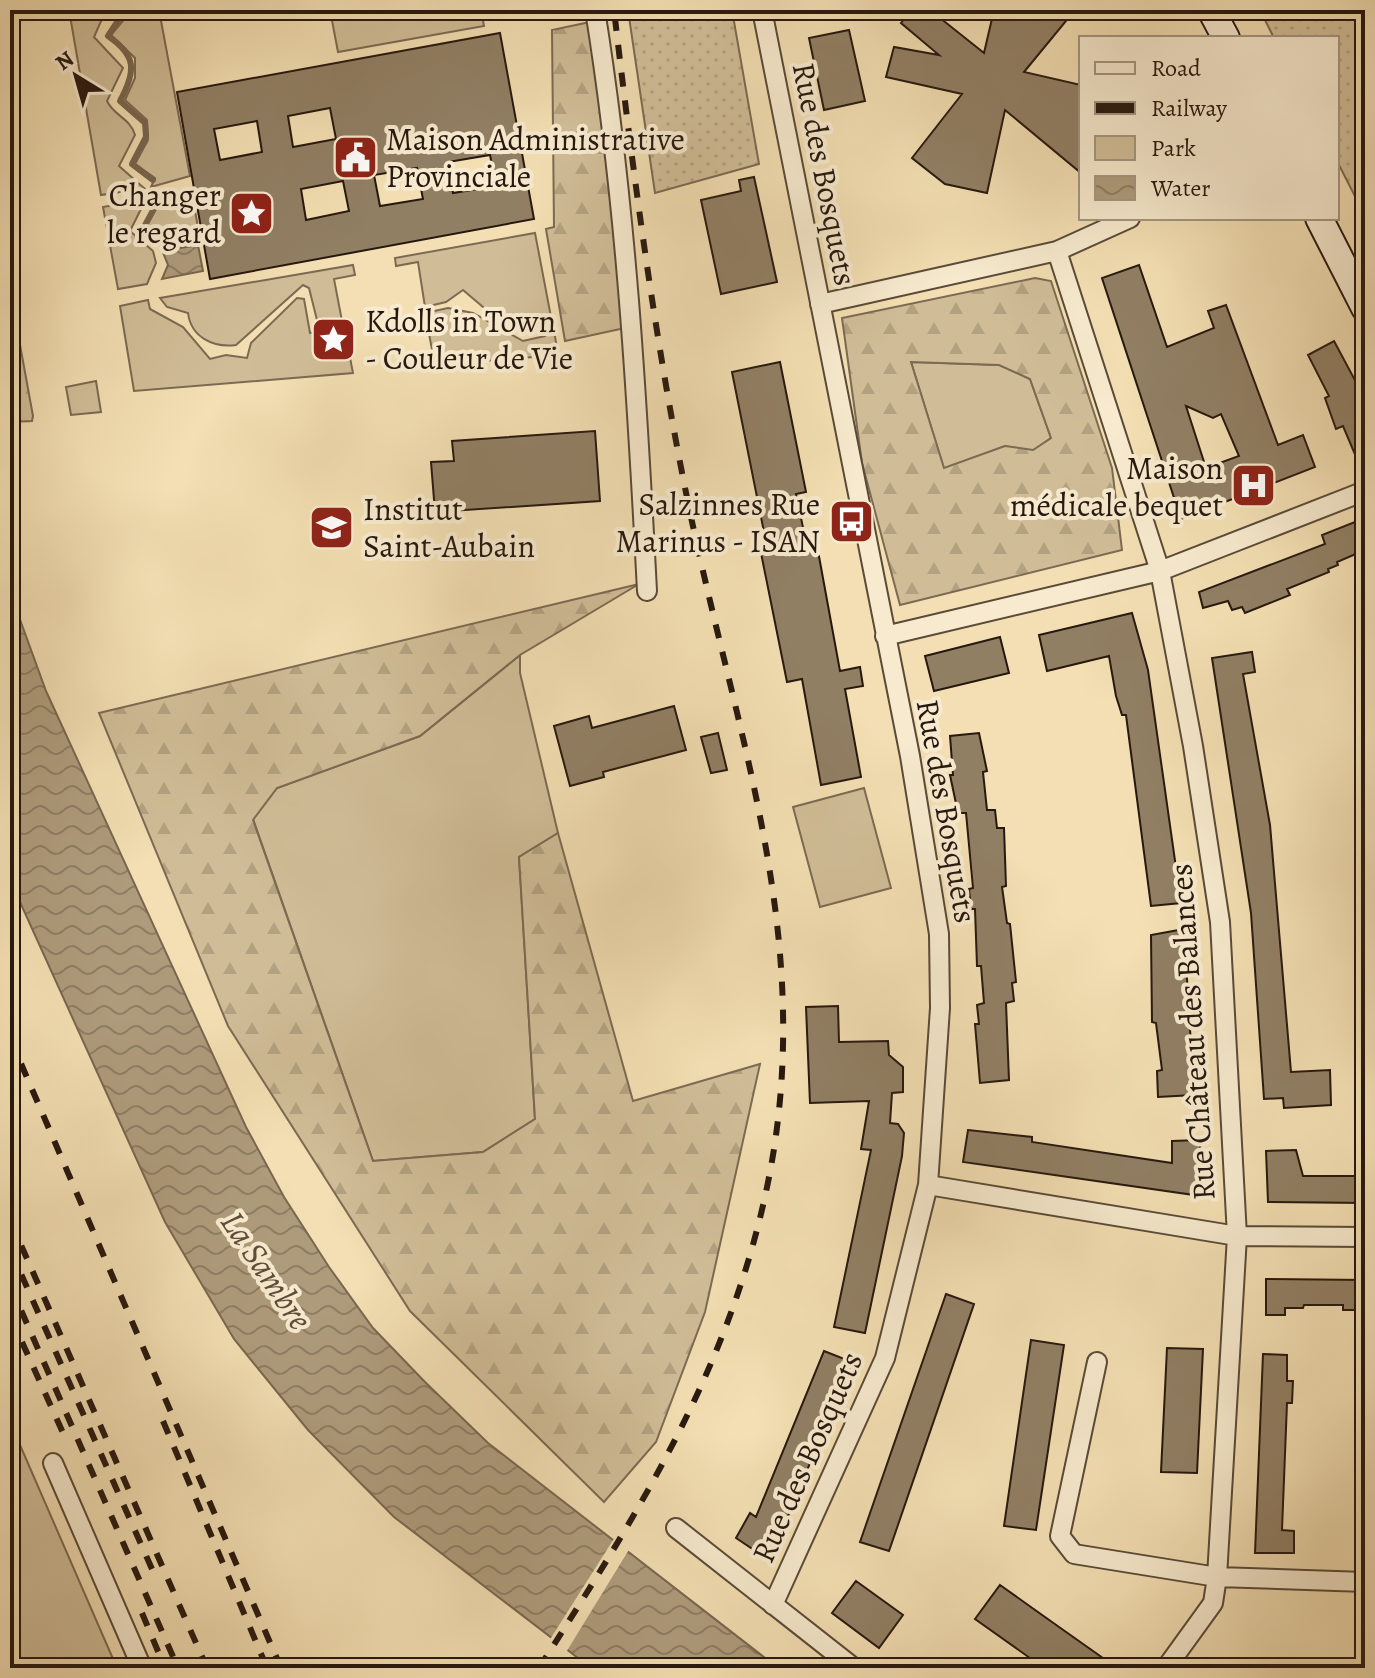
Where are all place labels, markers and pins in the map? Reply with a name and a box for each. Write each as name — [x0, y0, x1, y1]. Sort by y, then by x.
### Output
place label: Maison Administrative Provinciale — [386, 117, 685, 198]
public building icon: Maison Administrative Provinciale — [331, 133, 379, 181]
place label: Changer le regard — [107, 173, 222, 254]
place icon: Changer le regard — [228, 189, 276, 237]
place label: Kdolls in Town - Couleur de Vie — [365, 299, 573, 380]
place icon: Kdolls in Town - Couleur de Vie — [310, 315, 358, 363]
place label: Maison médicale bequet — [1010, 446, 1223, 527]
hospital icon: Maison médicale bequet — [1230, 462, 1278, 510]
place label: Salzinnes Rue Marinus - ISAN — [616, 482, 820, 563]
place label: Institut Saint-Aubain — [363, 487, 535, 568]
bus stop icon: Salzinnes Rue Marinus - ISAN — [827, 498, 875, 546]
school or university icon: Institut Saint-Aubain — [308, 503, 356, 551]

